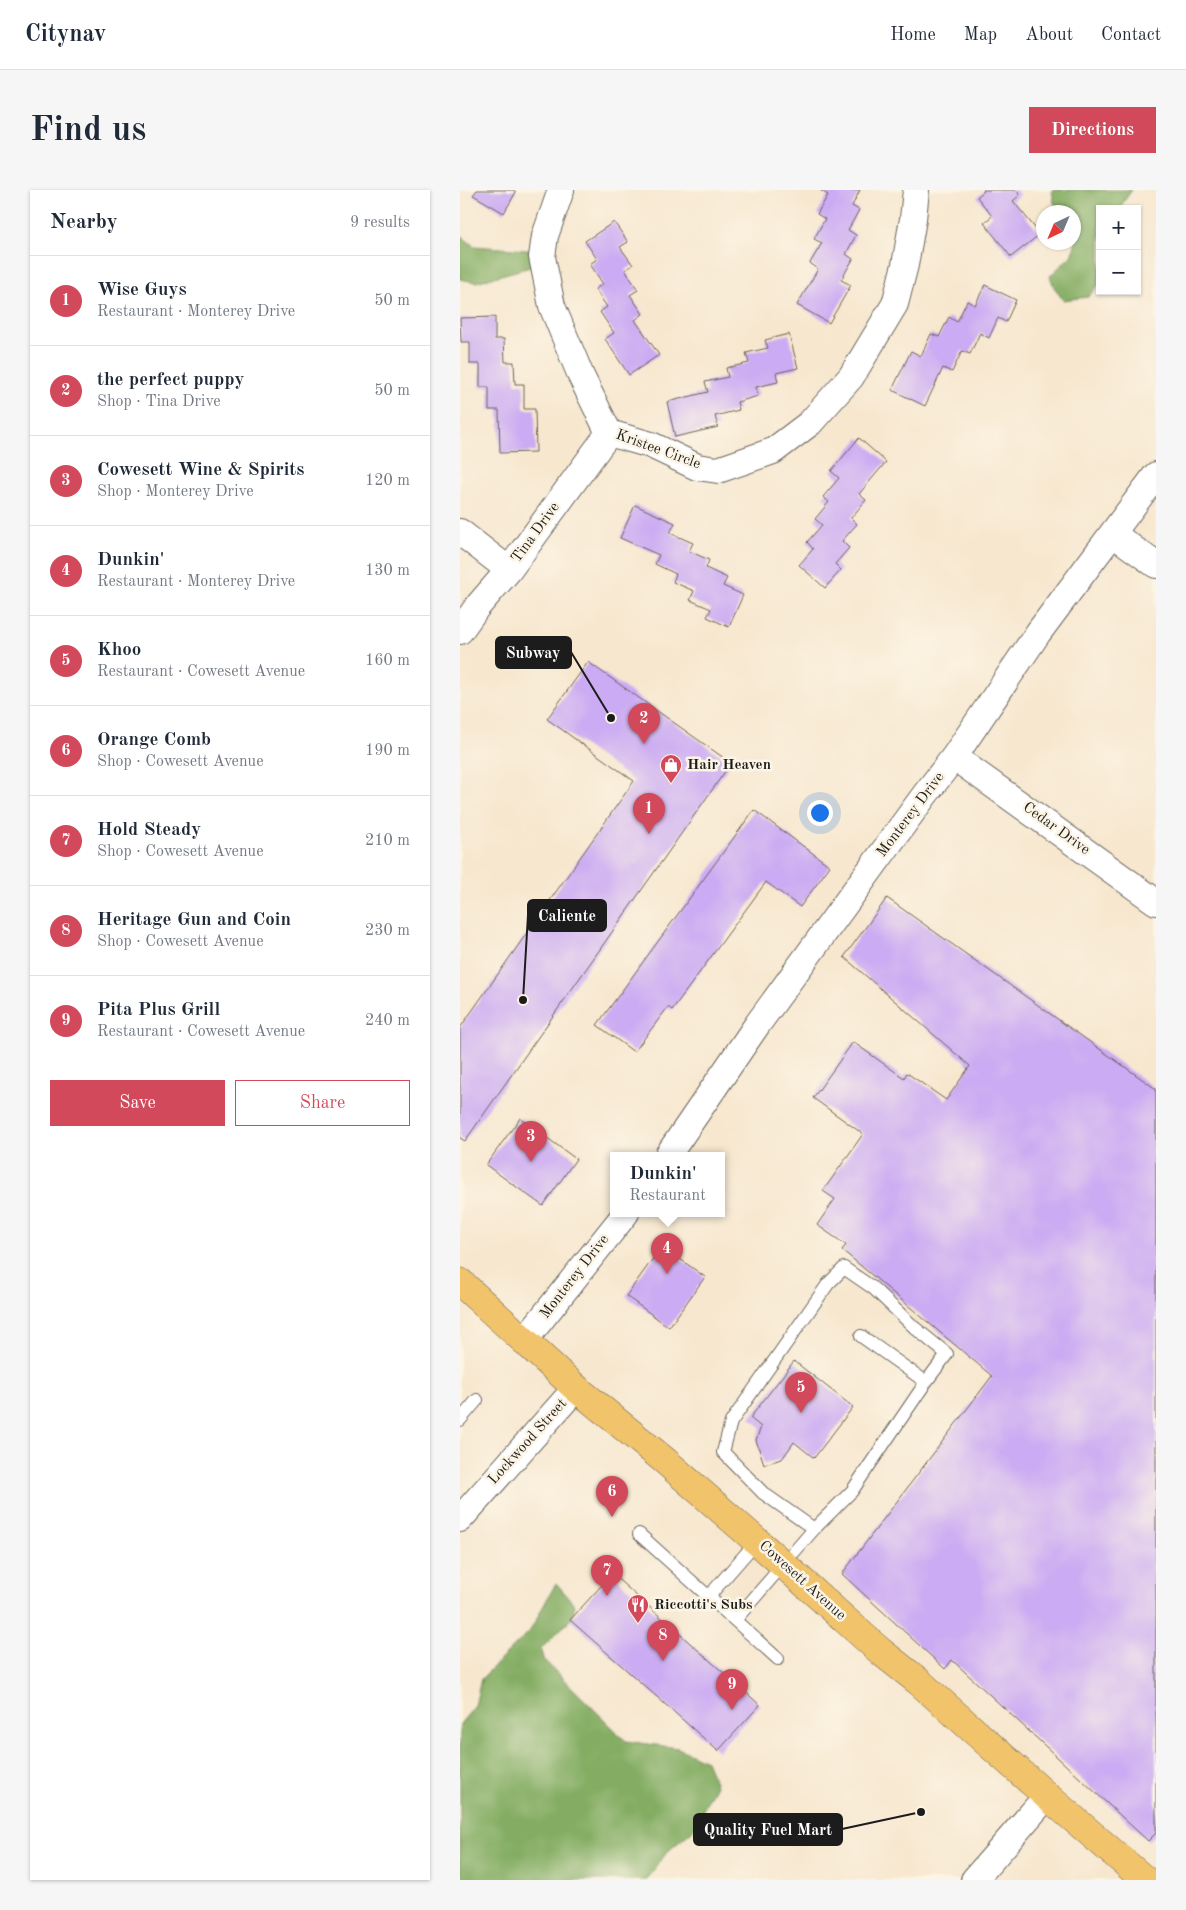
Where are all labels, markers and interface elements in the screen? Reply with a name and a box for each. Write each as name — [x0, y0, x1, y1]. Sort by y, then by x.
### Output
text: Citynav — [25, 23, 106, 47]
text: Home — [890, 26, 936, 44]
text: Map — [964, 26, 997, 44]
text: About — [1025, 26, 1073, 44]
text: Contact — [1101, 26, 1161, 44]
button: Directions — [1029, 107, 1156, 153]
text: Find us — [30, 113, 146, 148]
north arrow — [1036, 205, 1081, 250]
map controls — [1096, 205, 1141, 295]
button: + — [1096, 205, 1141, 250]
text: Nearby — [50, 212, 118, 233]
text: 9 results — [350, 215, 410, 231]
button: − — [1096, 250, 1141, 295]
text: Wise Guys — [97, 281, 187, 300]
text: 1 — [61, 293, 71, 309]
text: 50 m — [374, 293, 410, 309]
text: Restaurant · Monterey Drive — [97, 304, 295, 320]
text: the perfect puppy — [97, 371, 245, 390]
text: 2 — [61, 383, 71, 399]
text: 50 m — [374, 383, 410, 399]
text: Shop · Tina Drive — [97, 394, 221, 410]
street label: Kristee Circle — [614, 428, 702, 472]
text: Cowesett Wine & Spirits — [97, 461, 304, 480]
text: 3 — [61, 473, 71, 489]
text: 120 m — [365, 473, 410, 489]
text: Shop · Monterey Drive — [97, 484, 254, 500]
street label: Tina Drive — [509, 500, 563, 566]
text: Dunkin' — [97, 551, 164, 570]
text: 4 — [61, 563, 71, 579]
text: 130 m — [365, 563, 410, 579]
text: Restaurant · Monterey Drive — [97, 574, 295, 590]
callout: Subway — [496, 637, 571, 668]
text: Khoo — [97, 641, 141, 660]
text: Subway — [506, 646, 560, 662]
text: 5 — [61, 653, 71, 669]
text: 160 m — [365, 653, 410, 669]
text: Restaurant · Cowesett Avenue — [97, 664, 305, 680]
pin: 2 — [628, 703, 660, 744]
text: Orange Comb — [97, 731, 211, 750]
text: 6 — [61, 743, 71, 759]
text: 190 m — [365, 743, 410, 759]
shop icon: Hair Heaven — [659, 753, 683, 784]
text: Shop · Cowesett Avenue — [97, 754, 264, 770]
place label: Hair Heaven — [687, 758, 771, 773]
street label: Monterey Drive — [874, 770, 948, 860]
pin: 1 — [633, 793, 665, 834]
your location — [807, 800, 833, 826]
street label: Cedar Drive — [1020, 800, 1092, 858]
text: Hold Steady — [97, 821, 201, 840]
text: 7 — [61, 833, 71, 849]
text: 210 m — [365, 833, 410, 849]
text: Shop · Cowesett Avenue — [97, 844, 264, 860]
callout: Caliente — [528, 900, 606, 931]
text: Caliente — [538, 909, 596, 925]
text: Heritage Gun and Coin — [97, 911, 291, 930]
text: 8 — [61, 923, 71, 939]
text: 230 m — [365, 923, 410, 939]
text: Shop · Cowesett Avenue — [97, 934, 264, 950]
text: Pita Plus Grill — [97, 1001, 220, 1020]
text: 9 — [61, 1013, 71, 1029]
text: 240 m — [365, 1013, 410, 1029]
text: Restaurant · Cowesett Avenue — [97, 1024, 305, 1040]
button: Save — [50, 1080, 225, 1126]
button: Share — [235, 1080, 410, 1126]
pin: 3 — [515, 1121, 547, 1162]
popup — [610, 1152, 725, 1217]
text: Dunkin' — [629, 1165, 697, 1184]
text: Restaurant — [629, 1188, 706, 1204]
street label: Monterey Drive — [538, 1232, 612, 1322]
pin: 4 — [651, 1233, 683, 1274]
pin: 5 — [785, 1372, 817, 1413]
street label: Lockwood Street — [486, 1396, 570, 1488]
pin: 6 — [596, 1476, 628, 1517]
street label: Cowesett Avenue — [756, 1538, 848, 1624]
pin: 7 — [591, 1555, 623, 1596]
restaurant icon: Riccotti's Subs — [626, 1593, 650, 1624]
place label: Riccotti's Subs — [654, 1598, 753, 1613]
pin: 8 — [647, 1620, 679, 1661]
pin: 9 — [716, 1669, 748, 1710]
callout: Quality Fuel Mart — [694, 1814, 842, 1845]
text: Quality Fuel Mart — [704, 1823, 832, 1839]

